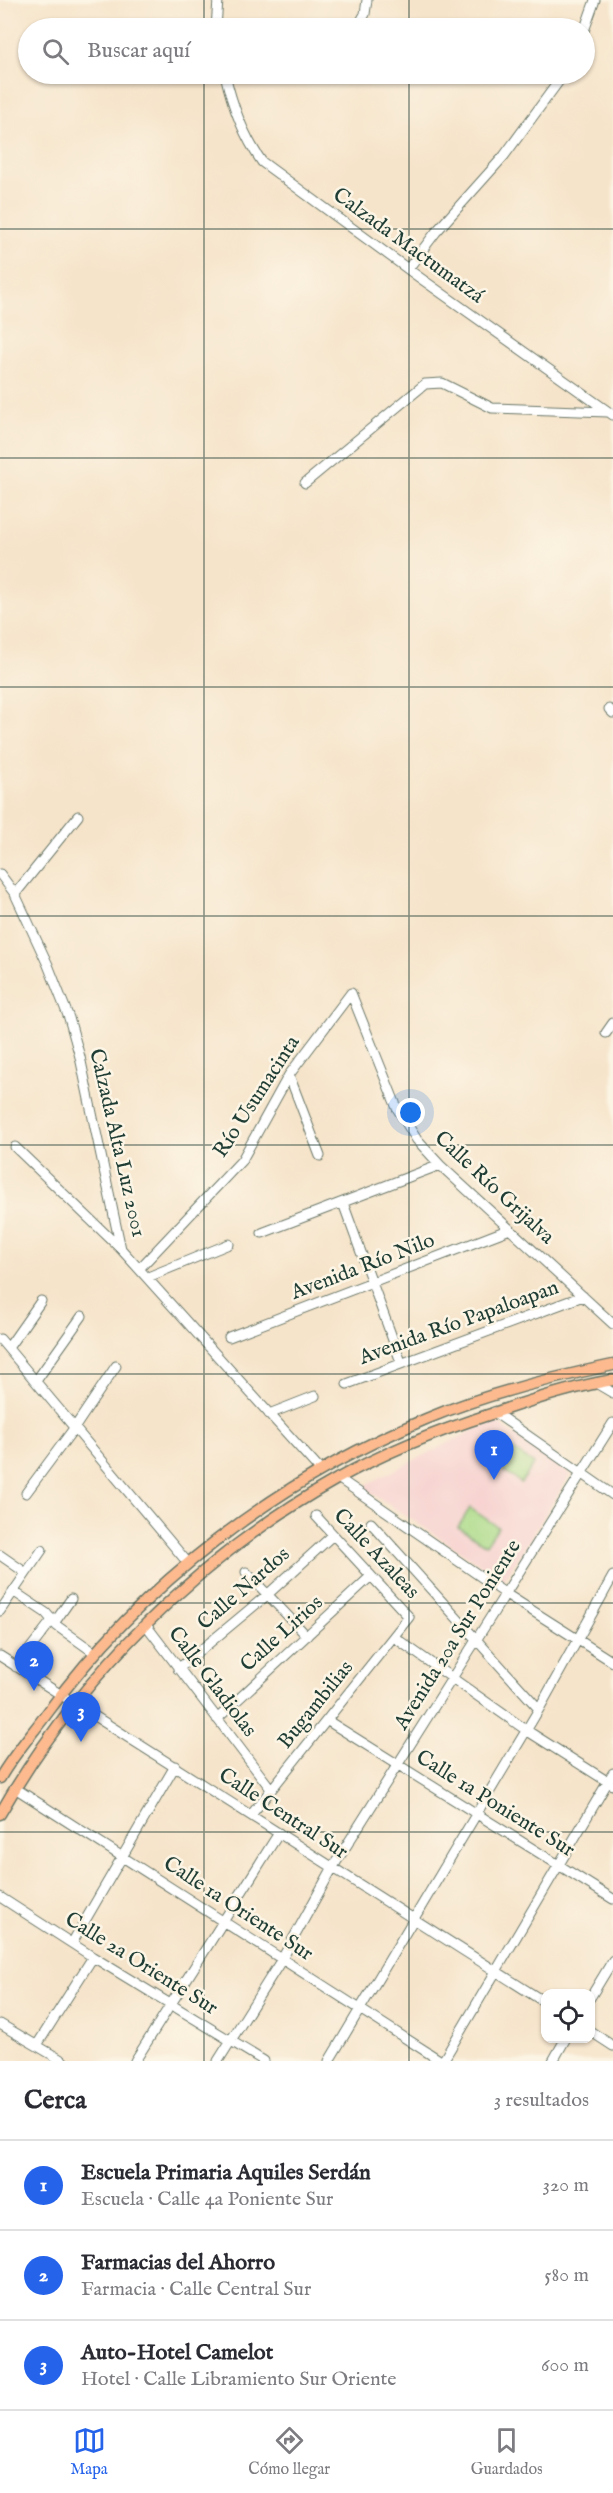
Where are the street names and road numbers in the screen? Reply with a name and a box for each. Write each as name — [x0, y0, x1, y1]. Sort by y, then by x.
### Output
street label: Calzada Mactumatzá — [327, 182, 490, 311]
street label: Río Usumacinta — [208, 1030, 307, 1163]
street label: Calzada Alta Luz 2001 — [82, 1046, 152, 1240]
street label: Calle Río Grijalva — [428, 1125, 560, 1251]
street label: Avenida Río Nilo — [286, 1227, 439, 1307]
street label: Avenida Río Papaloapan — [354, 1274, 563, 1372]
street label: Calle Azaleas — [327, 1503, 425, 1605]
street label: Avenida 20a Sur Poniente — [388, 1535, 528, 1736]
street label: Calle Nardos — [192, 1541, 296, 1637]
street label: Calle Lirios — [235, 1590, 329, 1678]
street label: Calle Gladiolas — [162, 1621, 262, 1743]
street label: Bugambilias — [272, 1655, 360, 1755]
street label: Calle 1a Poniente Sur — [410, 1744, 580, 1864]
street label: Calle Central Sur — [213, 1762, 353, 1866]
street label: Calle 1a Oriente Sur — [158, 1850, 318, 1968]
street label: Calle 2a Oriente Sur — [59, 1906, 223, 2022]

